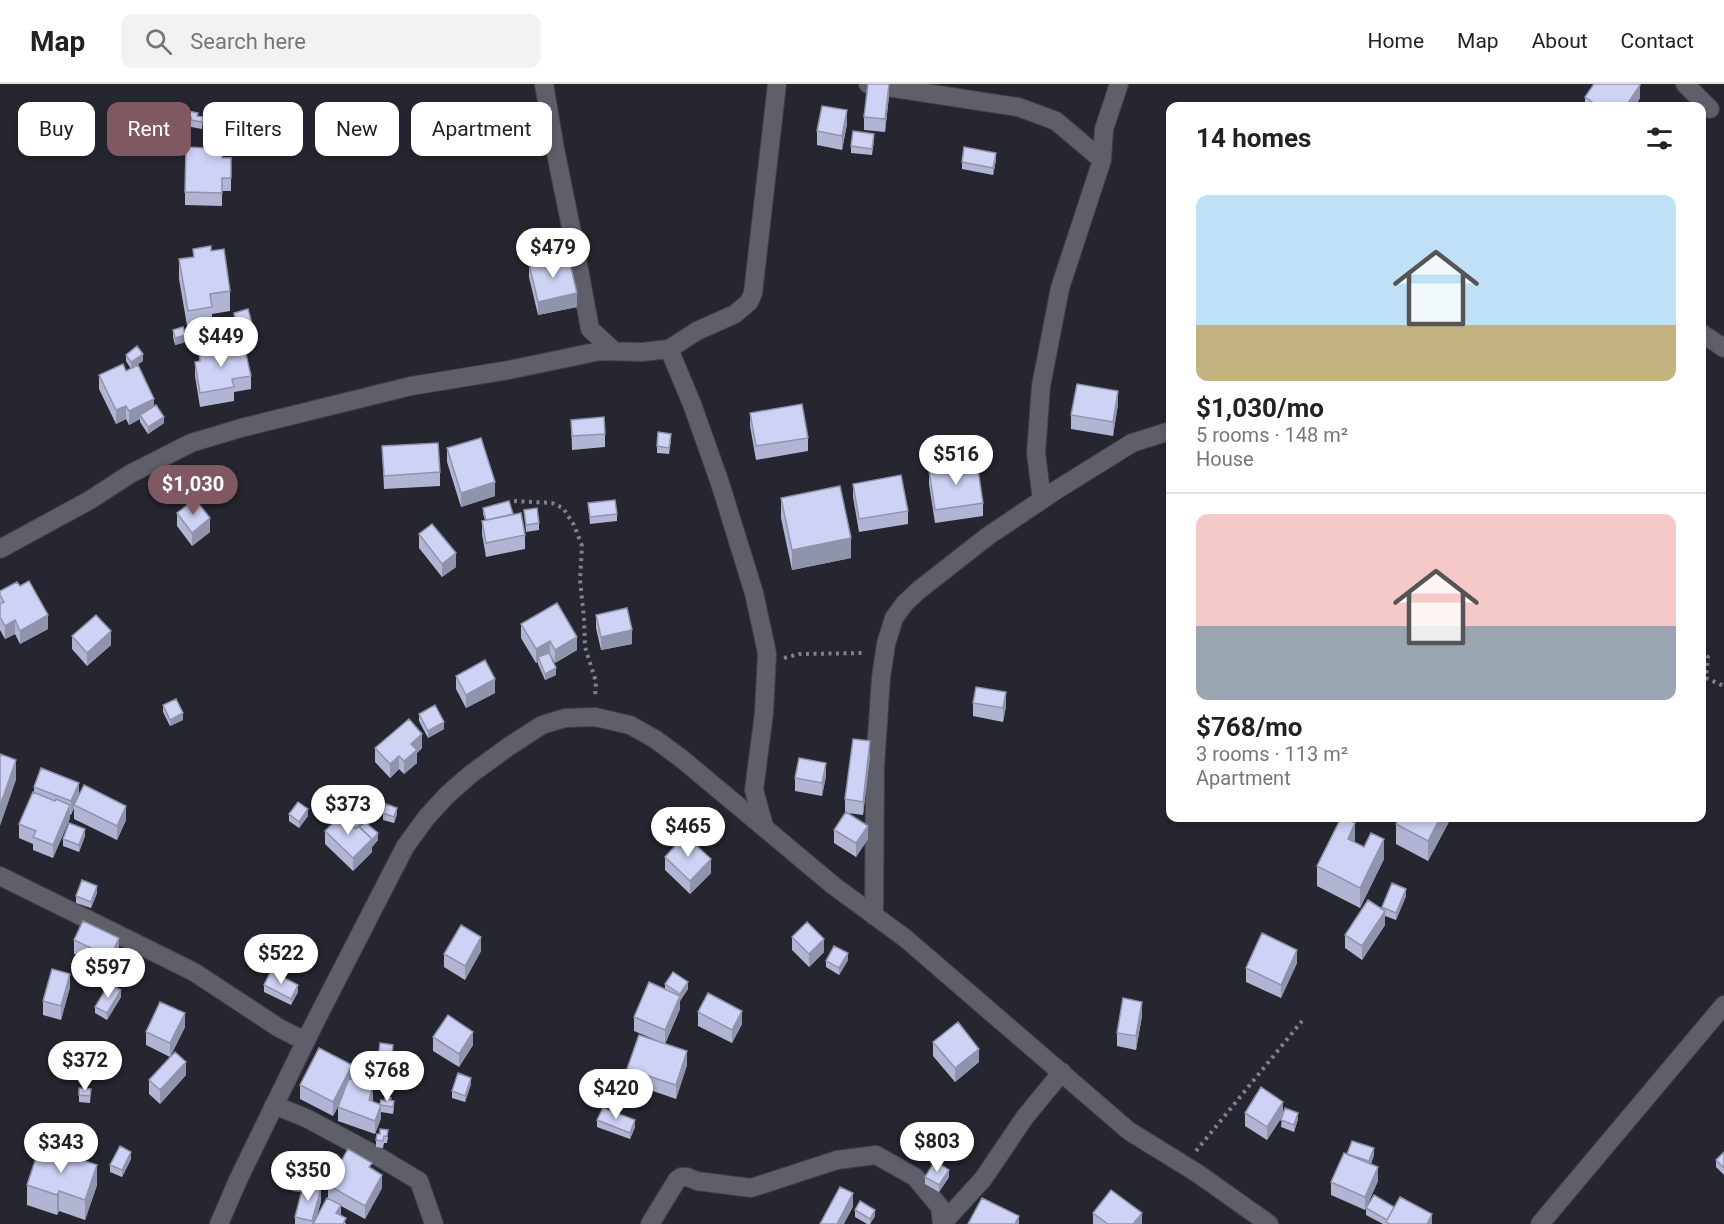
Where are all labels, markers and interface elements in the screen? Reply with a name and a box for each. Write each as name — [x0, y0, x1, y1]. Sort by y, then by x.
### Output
search box — [121, 14, 541, 68]
text: Map — [30, 25, 85, 58]
icon: search — [142, 25, 175, 58]
text: Search here — [190, 29, 306, 54]
text: Home — [1368, 29, 1424, 53]
text: Map — [1457, 29, 1499, 53]
text: About — [1532, 29, 1588, 53]
text: Contact — [1621, 29, 1694, 53]
chip: Buy — [18, 102, 95, 156]
chip: Rent — [107, 102, 191, 156]
chip: Filters — [203, 102, 303, 156]
chip: New — [315, 102, 399, 156]
chip: Apartment — [411, 102, 552, 156]
icon: filters — [1643, 122, 1676, 155]
text: 14 homes — [1196, 123, 1311, 153]
pin: $479 — [517, 228, 589, 279]
icon: home — [1382, 234, 1490, 342]
text: $479 — [530, 235, 576, 259]
pin: $449 — [185, 317, 257, 368]
text: $449 — [198, 324, 244, 348]
text: $1,030/mo — [1196, 393, 1324, 423]
text: 5 rooms · 148 m² — [1196, 423, 1348, 447]
pin: $516 — [920, 435, 992, 486]
text: $516 — [933, 442, 979, 466]
text: House — [1196, 447, 1254, 471]
pin: $1,030 — [144, 465, 242, 516]
text: $1,030 — [162, 472, 224, 496]
icon: home — [1382, 553, 1490, 661]
text: $768/mo — [1196, 712, 1303, 742]
text: 3 rooms · 113 m² — [1196, 742, 1348, 766]
text: Apartment — [1196, 766, 1291, 790]
pin: $373 — [312, 785, 384, 836]
text: $373 — [325, 792, 371, 816]
pin: $465 — [652, 807, 724, 858]
text: $465 — [665, 814, 711, 838]
pin: $522 — [245, 934, 317, 985]
text: $522 — [258, 941, 304, 965]
pin: $597 — [72, 948, 144, 999]
text: $597 — [85, 955, 131, 979]
pin: $372 — [49, 1041, 121, 1092]
text: $372 — [62, 1048, 108, 1072]
pin: $768 — [351, 1051, 423, 1102]
text: $768 — [364, 1058, 410, 1082]
pin: $420 — [580, 1069, 652, 1120]
text: $420 — [593, 1076, 639, 1100]
pin: $803 — [901, 1122, 973, 1173]
pin: $343 — [25, 1123, 97, 1174]
text: $803 — [914, 1129, 960, 1153]
text: $343 — [38, 1130, 84, 1154]
pin: $350 — [272, 1151, 344, 1202]
text: $350 — [285, 1158, 331, 1182]

